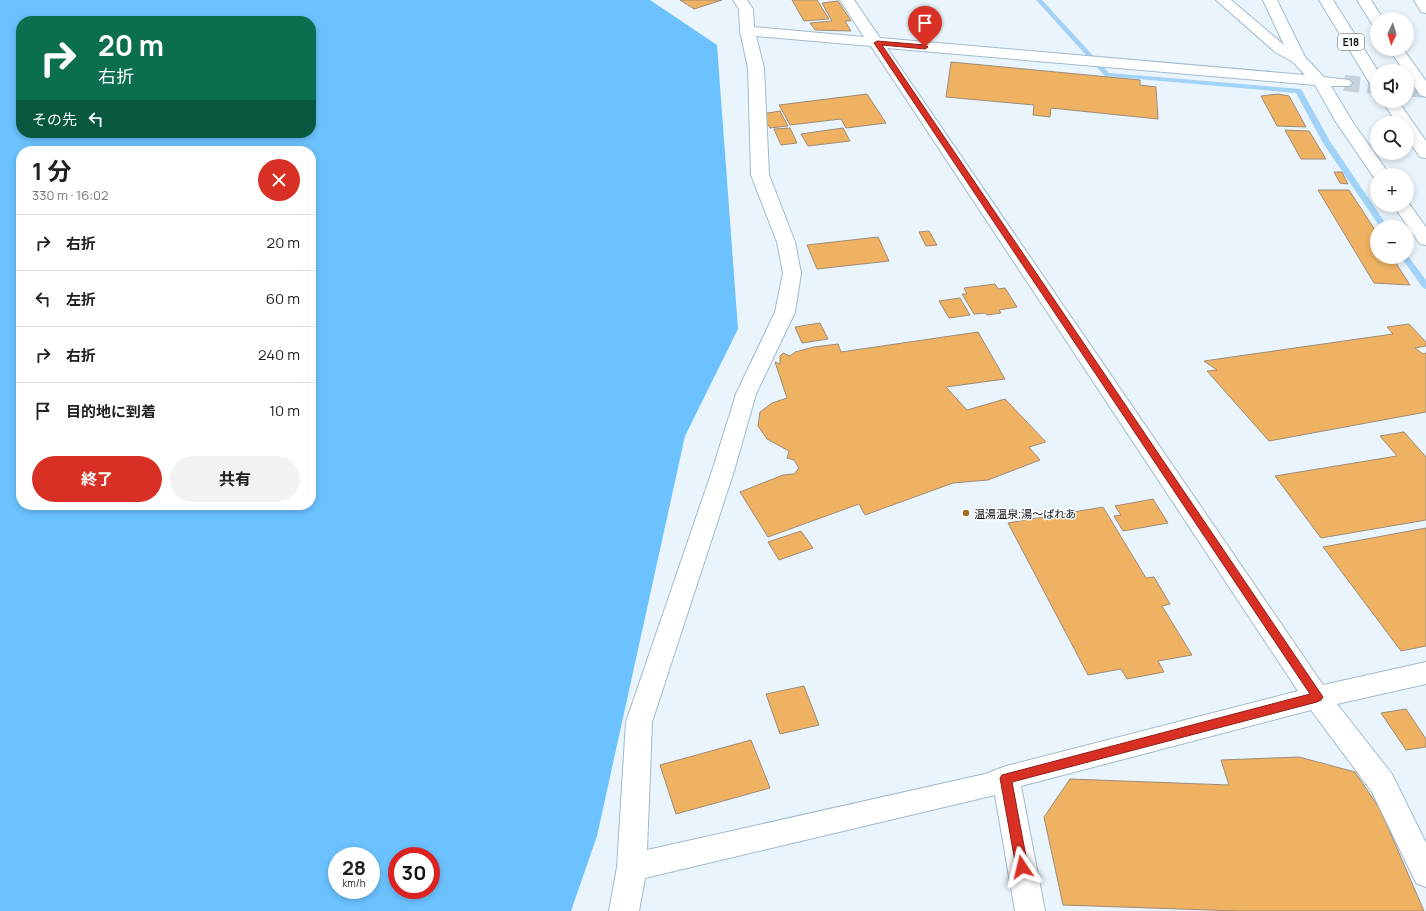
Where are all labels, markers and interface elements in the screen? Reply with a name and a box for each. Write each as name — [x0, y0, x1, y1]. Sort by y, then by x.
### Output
pin — [908, 6, 942, 47]
icon: arrive — [914, 12, 936, 34]
north arrow — [1370, 12, 1414, 56]
map controls — [1370, 12, 1414, 264]
text: 20 m — [98, 26, 164, 64]
icon: right — [32, 32, 84, 84]
road number: E18 — [1338, 34, 1364, 50]
text: 右折 — [98, 64, 134, 88]
button: sound — [1370, 64, 1414, 108]
icon: left — [85, 108, 107, 130]
text: その先 — [32, 109, 77, 130]
button: search — [1370, 116, 1414, 160]
text: 1 分 — [32, 154, 71, 187]
button: close — [258, 159, 300, 201]
button: + — [1370, 168, 1414, 212]
text: 330 m · 16:02 — [32, 186, 108, 204]
button: − — [1370, 220, 1414, 264]
icon: right — [32, 232, 54, 254]
text: 20 m — [267, 232, 300, 253]
text: 右折 — [66, 233, 96, 254]
icon: left — [32, 288, 54, 310]
text: 60 m — [266, 288, 300, 309]
text: 左折 — [66, 289, 96, 310]
icon: right — [32, 344, 54, 366]
text: 240 m — [258, 344, 300, 365]
text: 右折 — [66, 345, 96, 366]
icon: arrive — [32, 400, 54, 422]
text: 10 m — [269, 400, 300, 421]
text: 目的地に到着 — [66, 401, 156, 422]
button: 終了 — [32, 456, 162, 502]
button: 共有 — [170, 456, 300, 502]
place label: 温湯温泉;湯〜ぱれあ — [974, 506, 1076, 521]
marker: 温湯温泉;湯〜ぱれあ — [961, 508, 971, 518]
position arrow — [1001, 846, 1043, 888]
speed limit sign: 30 — [388, 847, 440, 899]
text: 28 — [342, 854, 366, 881]
text: km/h — [342, 876, 366, 890]

